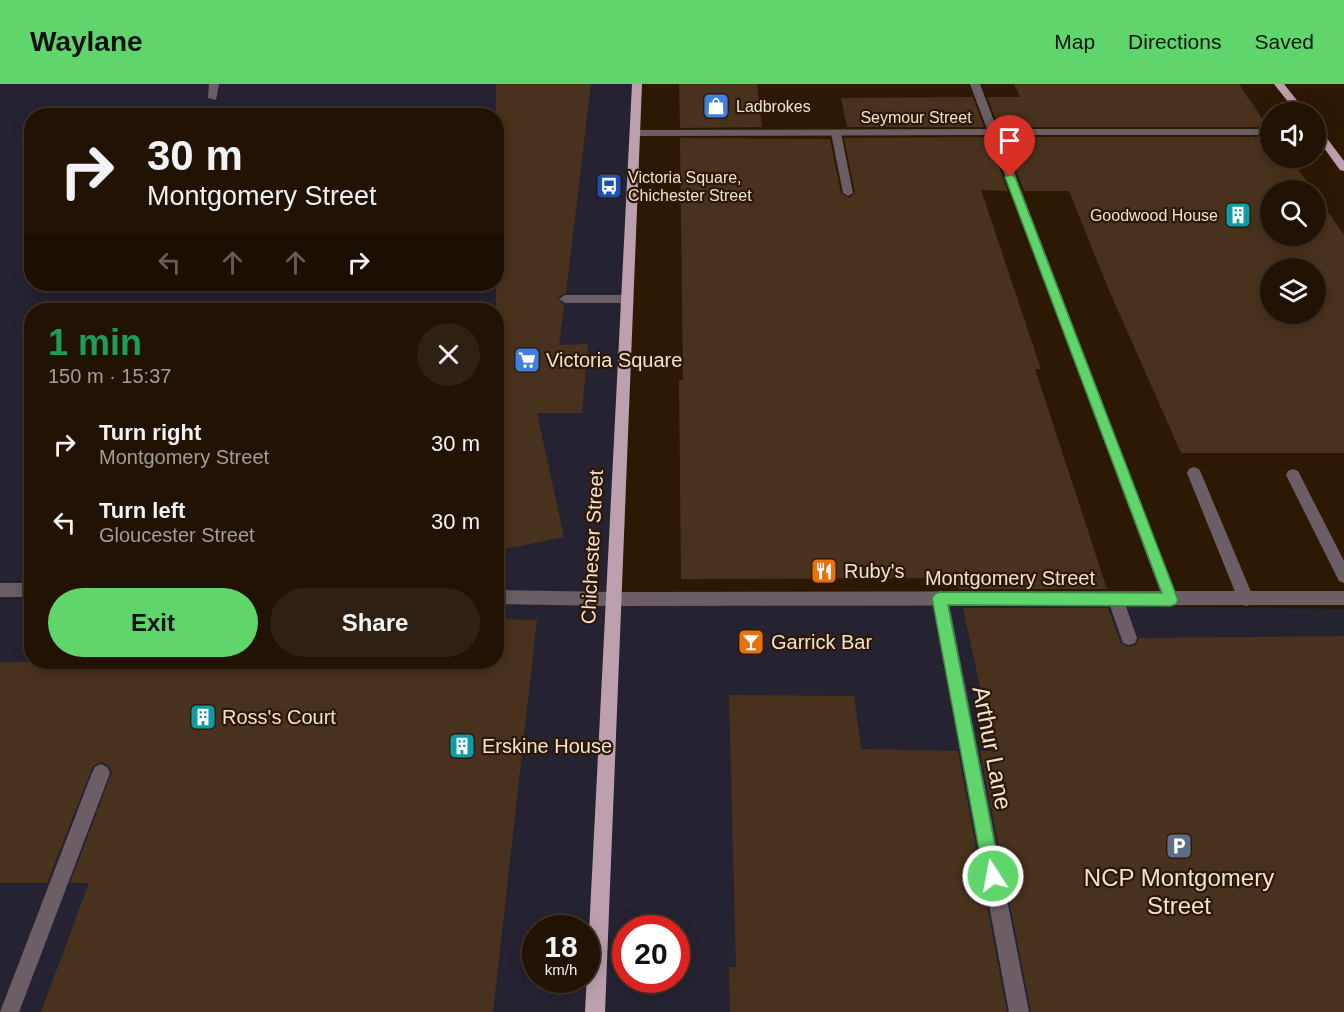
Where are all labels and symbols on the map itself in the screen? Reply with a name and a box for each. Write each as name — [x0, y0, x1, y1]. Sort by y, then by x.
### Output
shop icon: Ladbrokes — [701, 91, 731, 121]
place label: Ladbrokes — [736, 98, 811, 115]
street label: Seymour Street — [860, 109, 972, 126]
pin — [984, 115, 1035, 177]
place label: Victoria Square, Chichester Street — [628, 169, 752, 204]
bus stop icon: Victoria Square, Chichester Street — [594, 171, 624, 201]
building icon: Goodwood House — [1223, 200, 1253, 230]
place label: Goodwood House — [1090, 207, 1218, 224]
supermarket icon: Victoria Square — [512, 345, 542, 375]
place label: Victoria Square — [546, 349, 682, 371]
street label: Chichester Street — [577, 469, 607, 625]
restaurant icon: Ruby's — [809, 556, 839, 586]
place label: Ruby's — [844, 560, 905, 582]
street label: Montgomery Street — [925, 567, 1095, 589]
bar icon: Garrick Bar — [736, 627, 766, 657]
place label: Garrick Bar — [771, 631, 872, 653]
street label: Arthur Lane — [967, 684, 1018, 812]
building icon: Ross's Court — [188, 702, 218, 732]
place label: Ross's Court — [222, 706, 336, 728]
building icon: Erskine House — [447, 731, 477, 761]
place label: Erskine House — [482, 735, 612, 757]
parking icon: NCP Montgomery Street — [1164, 831, 1194, 861]
position arrow — [961, 844, 1025, 908]
place label: NCP Montgomery Street — [1084, 864, 1274, 919]
speed limit sign: 20 — [612, 915, 690, 993]

